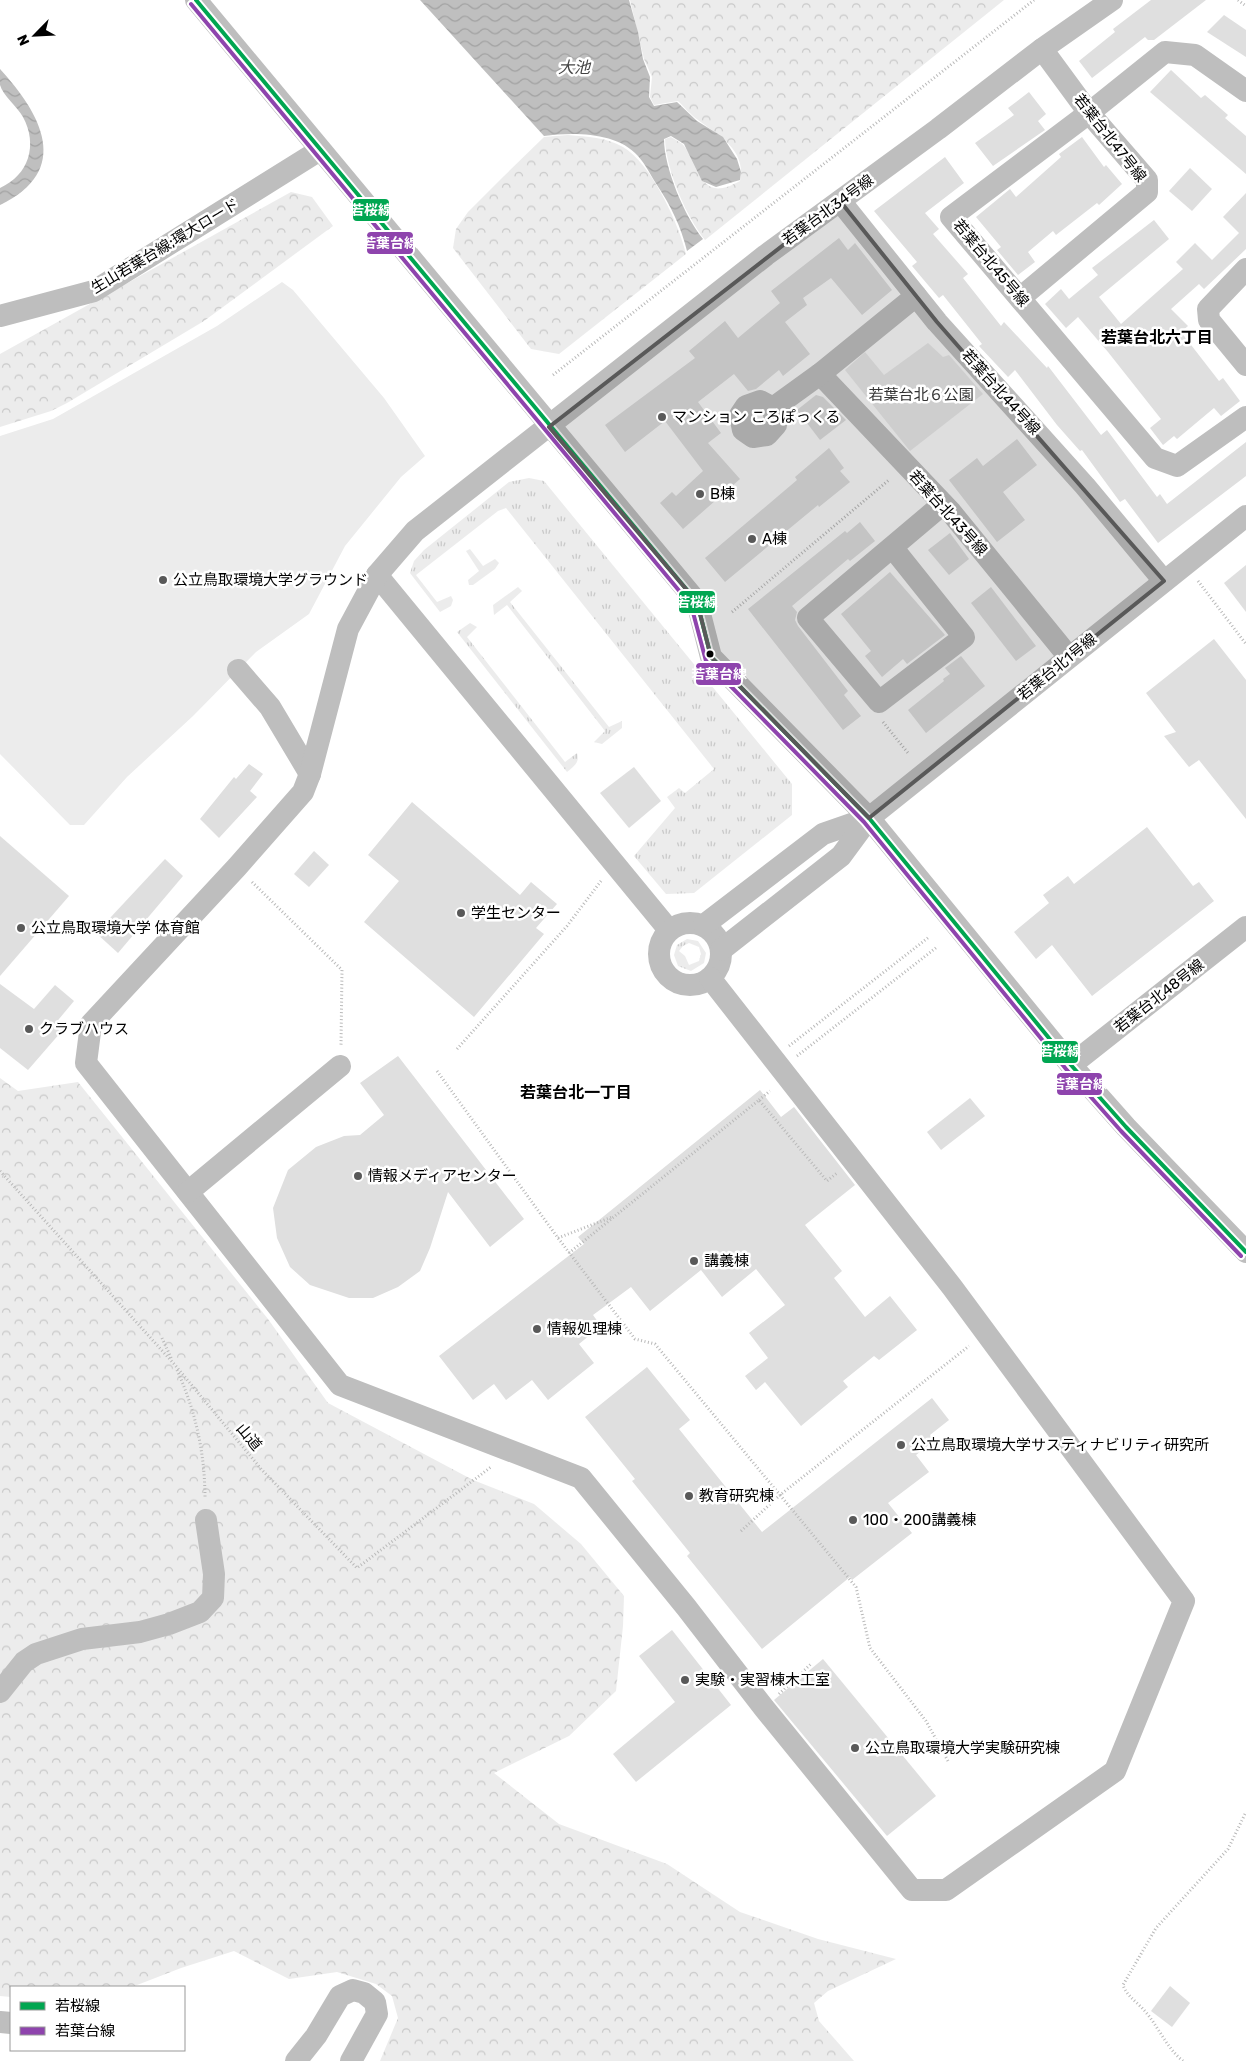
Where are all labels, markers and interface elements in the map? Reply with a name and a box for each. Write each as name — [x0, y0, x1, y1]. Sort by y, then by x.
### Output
north arrow — [10, 10, 60, 60]
text: N — [14, 32, 33, 48]
water label: 大池 — [558, 58, 592, 77]
street label: 若葉台北47号線 — [1070, 90, 1150, 186]
street label: 若葉台北34号線 — [779, 171, 877, 249]
street label: 生山若葉台線;環大ロード — [88, 195, 242, 297]
line badge: 若桜線 — [352, 198, 390, 222]
text: 若桜線 — [350, 202, 392, 219]
street label: 若葉台北45号線 — [949, 216, 1033, 310]
line badge: 若葉台線 — [366, 231, 414, 255]
text: 若葉台線 — [362, 235, 418, 252]
district label: 若葉台北六丁目 — [1101, 328, 1213, 347]
street label: 若葉台北44号線 — [958, 346, 1044, 438]
park label: 若葉台北６公園 — [868, 386, 974, 404]
place label: マンション ころぽっくる — [672, 408, 840, 426]
marker: マンション ころぽっくる — [656, 411, 668, 423]
street label: 若葉台北43号線 — [905, 467, 991, 559]
place label: B棟 — [710, 485, 735, 503]
marker: B棟 — [694, 488, 706, 500]
place label: A棟 — [762, 530, 787, 548]
marker: A棟 — [746, 533, 758, 545]
place label: 公立鳥取環境大学グラウンド — [173, 571, 368, 589]
marker: 公立鳥取環境大学グラウンド — [157, 574, 169, 586]
line badge: 若桜線 — [678, 590, 716, 614]
text: 若桜線 — [676, 594, 718, 611]
street label: 若葉台北1号線 — [1014, 630, 1100, 704]
unlabelled marker — [705, 649, 715, 659]
line badge: 若葉台線 — [695, 662, 742, 686]
text: 若葉台線 — [691, 666, 747, 683]
place label: 学生センター — [471, 904, 561, 922]
marker: 学生センター — [455, 907, 467, 919]
place label: 公立鳥取環境大学 体育館 — [31, 919, 200, 937]
marker: 公立鳥取環境大学 体育館 — [15, 922, 27, 934]
street label: 若葉台北48号線 — [1111, 955, 1207, 1037]
place label: クラブハウス — [39, 1020, 129, 1038]
marker: クラブハウス — [23, 1023, 35, 1035]
line badge: 若桜線 — [1041, 1040, 1079, 1064]
text: 若桜線 — [1039, 1043, 1081, 1060]
line badge: 若葉台線 — [1056, 1072, 1103, 1096]
text: 若葉台線 — [1051, 1076, 1107, 1093]
district label: 若葉台北一丁目 — [520, 1083, 632, 1102]
place label: 情報メディアセンター — [368, 1167, 517, 1185]
marker: 情報メディアセンター — [352, 1170, 364, 1182]
place label: 講義棟 — [704, 1252, 749, 1270]
marker: 講義棟 — [688, 1255, 700, 1267]
place label: 情報処理棟 — [547, 1320, 622, 1338]
marker: 情報処理棟 — [531, 1323, 543, 1335]
street label: 山道 — [232, 1420, 266, 1454]
place label: 公立鳥取環境大学サスティナビリティ研究所 — [911, 1436, 1209, 1454]
marker: 公立鳥取環境大学サスティナビリティ研究所 — [895, 1439, 907, 1451]
place label: 教育研究棟 — [699, 1487, 774, 1505]
marker: 教育研究棟 — [683, 1490, 695, 1502]
place label: 100・200講義棟 — [863, 1511, 976, 1529]
marker: 100・200講義棟 — [847, 1514, 859, 1526]
place label: 実験・実習棟木工室 — [695, 1671, 830, 1689]
marker: 実験・実習棟木工室 — [679, 1674, 691, 1686]
place label: 公立鳥取環境大学実験研究棟 — [865, 1739, 1060, 1757]
marker: 公立鳥取環境大学実験研究棟 — [849, 1742, 861, 1754]
legend — [10, 1986, 185, 2051]
text: 若桜線 — [55, 1997, 100, 2015]
text: 若葉台線 — [55, 2022, 115, 2040]

